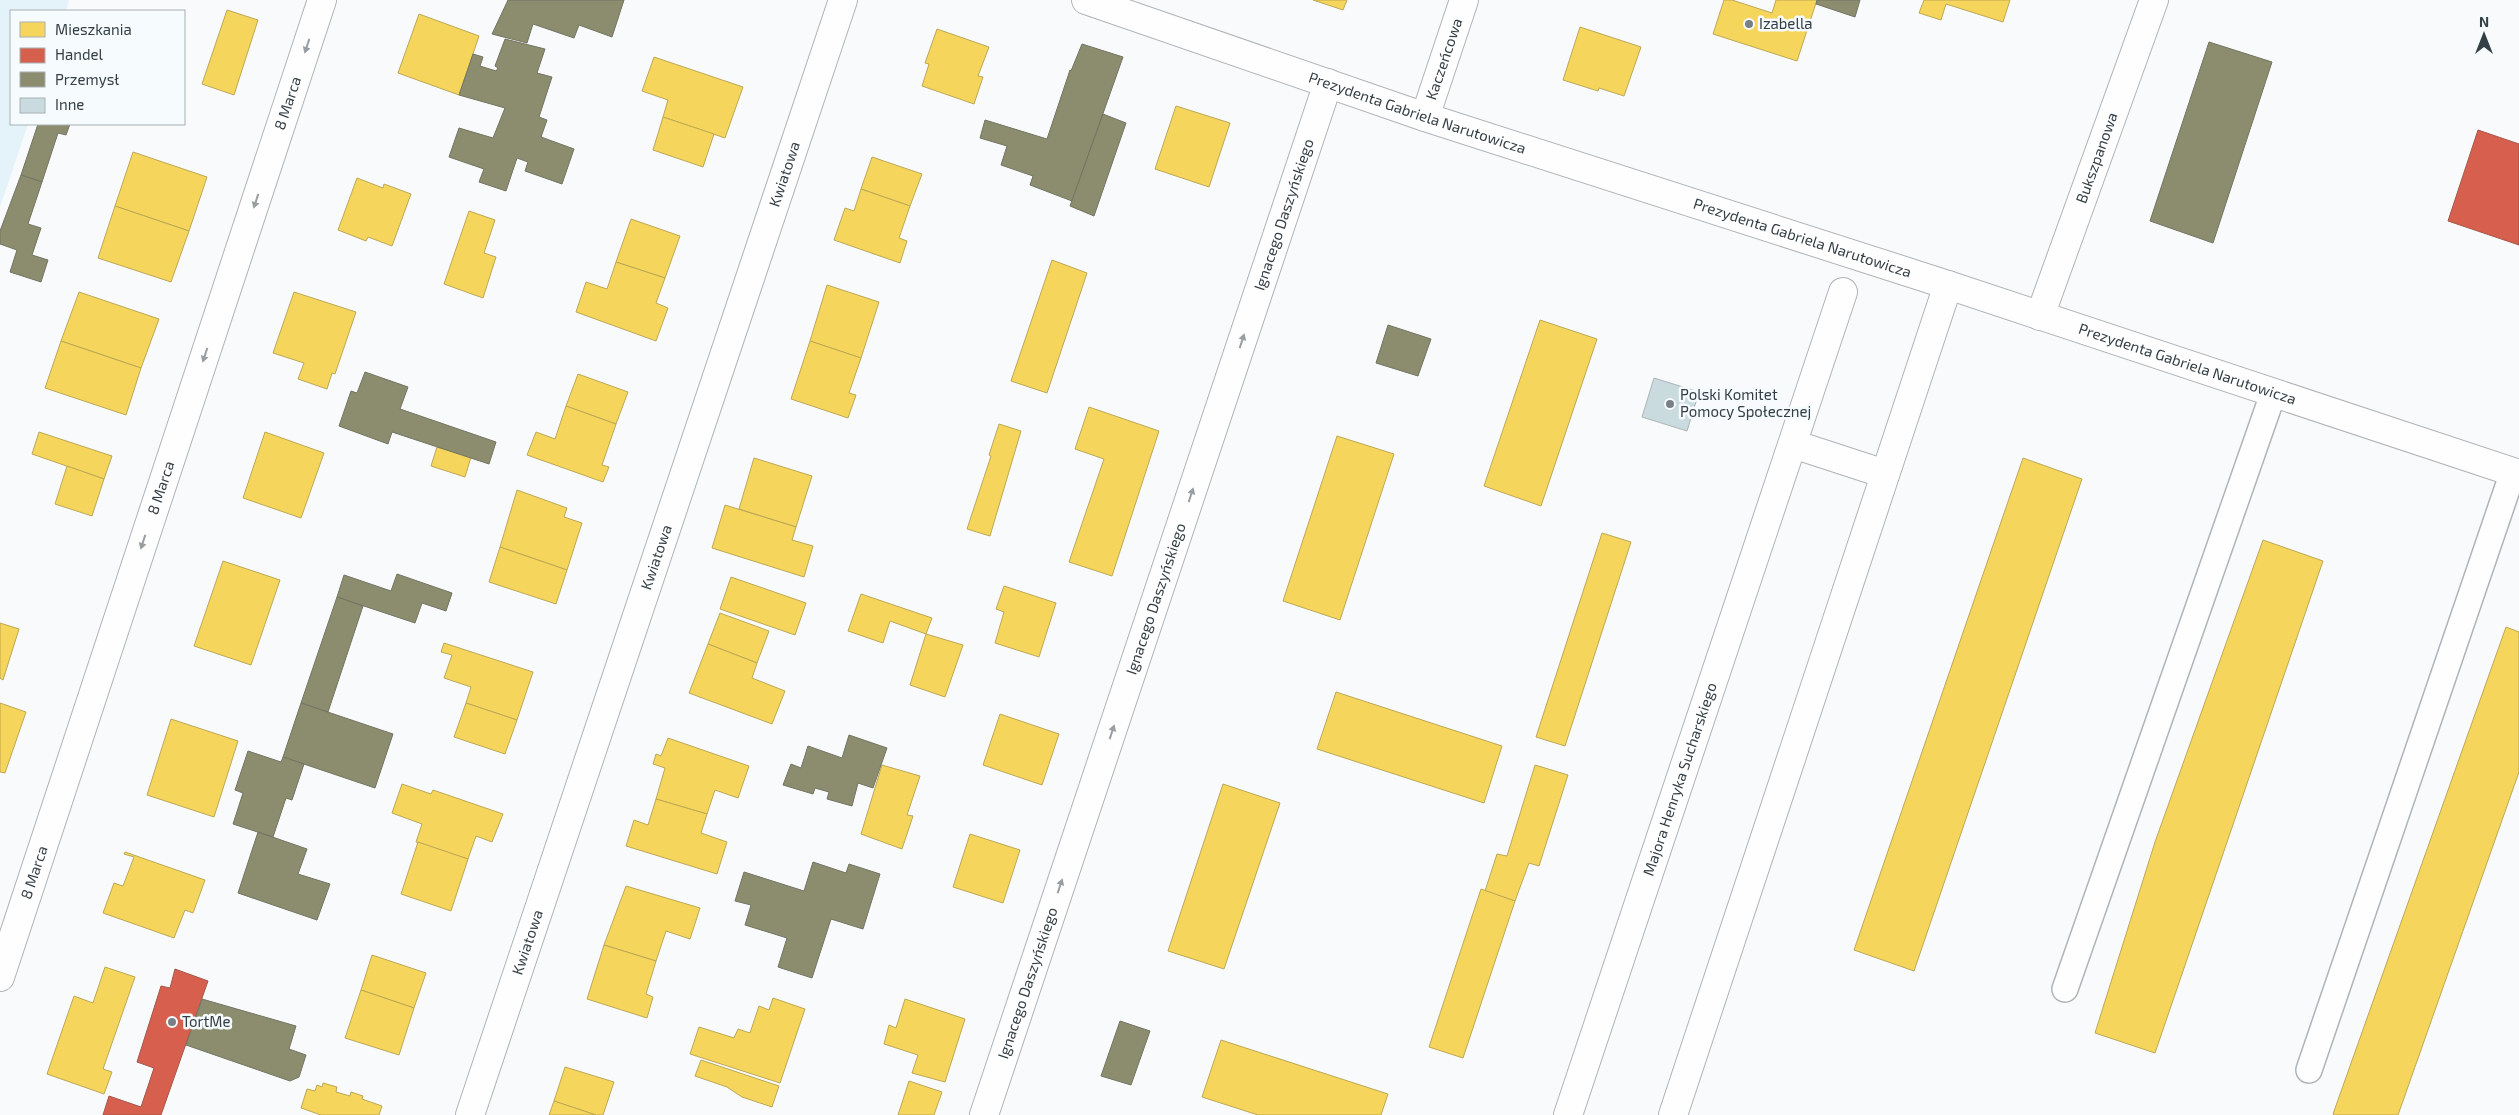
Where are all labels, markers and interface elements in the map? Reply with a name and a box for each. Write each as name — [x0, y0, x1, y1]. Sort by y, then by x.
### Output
legend — [10, 10, 185, 125]
north arrow — [2459, 10, 2509, 60]
text: N — [2479, 13, 2489, 30]
place label: Izabella — [1759, 14, 1813, 32]
street label: Kaczeńcowa — [1421, 16, 1465, 102]
marker: Izabella — [1743, 18, 1755, 30]
text: Mieszkania — [55, 20, 132, 38]
one-way arrow — [303, 39, 310, 54]
text: Handel — [55, 45, 104, 63]
street label: Prezydenta Gabriela Narutowicza — [1306, 68, 1528, 157]
text: Przemysł — [55, 70, 119, 88]
street label: 8 Marca — [270, 74, 304, 132]
text: Inne — [55, 95, 84, 113]
street label: Bukszpanowa — [2071, 110, 2121, 206]
street label: Ignacego Daszyńskiego — [1250, 136, 1317, 293]
street label: Kwiatowa — [764, 139, 803, 209]
one-way arrow — [252, 193, 260, 208]
street label: Prezydenta Gabriela Narutowicza — [1691, 194, 1914, 281]
street label: Prezydenta Gabriela Narutowicza — [2077, 319, 2299, 408]
one-way arrow — [1239, 333, 1246, 348]
one-way arrow — [201, 348, 209, 363]
place label: Polski Komitet Pomocy Społecznej — [1680, 385, 1811, 421]
marker: Polski Komitet Pomocy Społecznej — [1664, 398, 1676, 410]
street label: 8 Marca — [143, 458, 177, 517]
one-way arrow — [1188, 487, 1195, 502]
street label: Ignacego Daszyńskiego — [1121, 520, 1189, 677]
street label: Kwiatowa — [636, 522, 675, 592]
one-way arrow — [139, 535, 147, 550]
street label: Majora Henryka Sucharskiego — [1639, 680, 1720, 878]
one-way arrow — [1108, 724, 1116, 739]
street label: 8 Marca — [16, 843, 51, 901]
one-way arrow — [1057, 878, 1065, 893]
street label: Ignacego Daszyńskiego — [993, 905, 1061, 1061]
street label: Kwiatowa — [508, 907, 546, 977]
place label: TortMe — [182, 1012, 231, 1030]
marker: TortMe — [166, 1016, 178, 1028]

